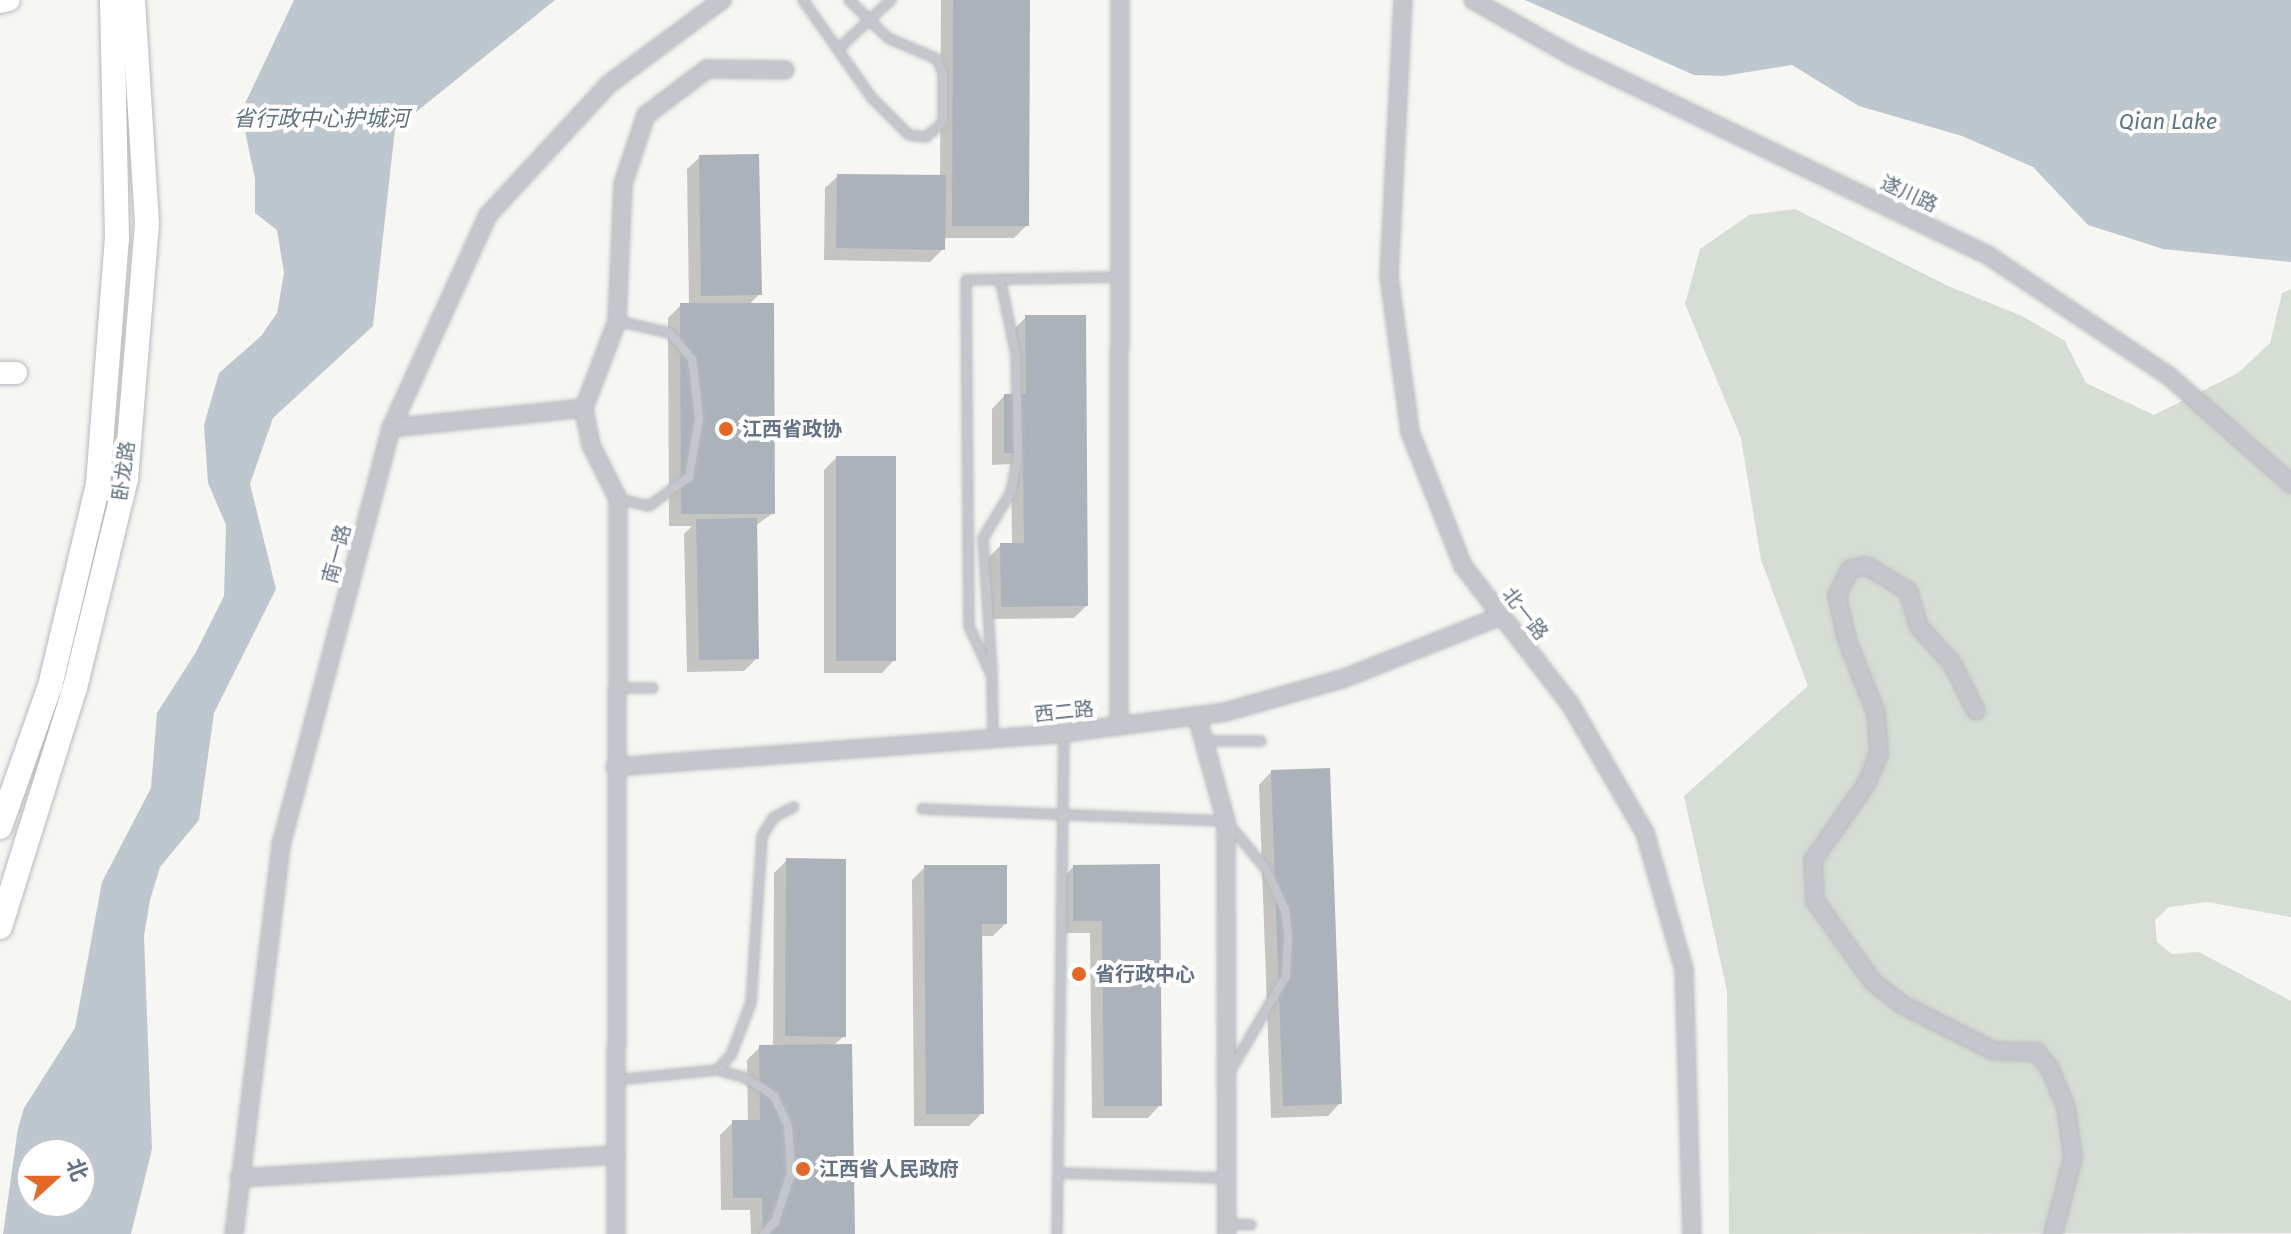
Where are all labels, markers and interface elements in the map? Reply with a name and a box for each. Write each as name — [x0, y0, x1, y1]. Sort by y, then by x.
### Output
water label: 省行政中心护城河 — [233, 106, 409, 132]
water label: Qian Lake — [2119, 109, 2217, 135]
street label: 遂川路 — [1877, 170, 1941, 218]
place label: 江西省政协 — [742, 417, 842, 441]
marker: 江西省政协 — [717, 420, 735, 438]
street label: 卧龙路 — [108, 440, 140, 502]
street label: 南一路 — [318, 522, 356, 586]
street label: 北一路 — [1497, 583, 1553, 645]
street label: 西二路 — [1033, 697, 1095, 727]
place label: 省行政中心 — [1095, 962, 1195, 986]
marker: 省行政中心 — [1070, 965, 1088, 983]
north arrow — [16, 1138, 96, 1218]
text: 北 — [60, 1155, 94, 1185]
place label: 江西省人民政府 — [819, 1157, 959, 1181]
marker: 江西省人民政府 — [794, 1160, 812, 1178]

